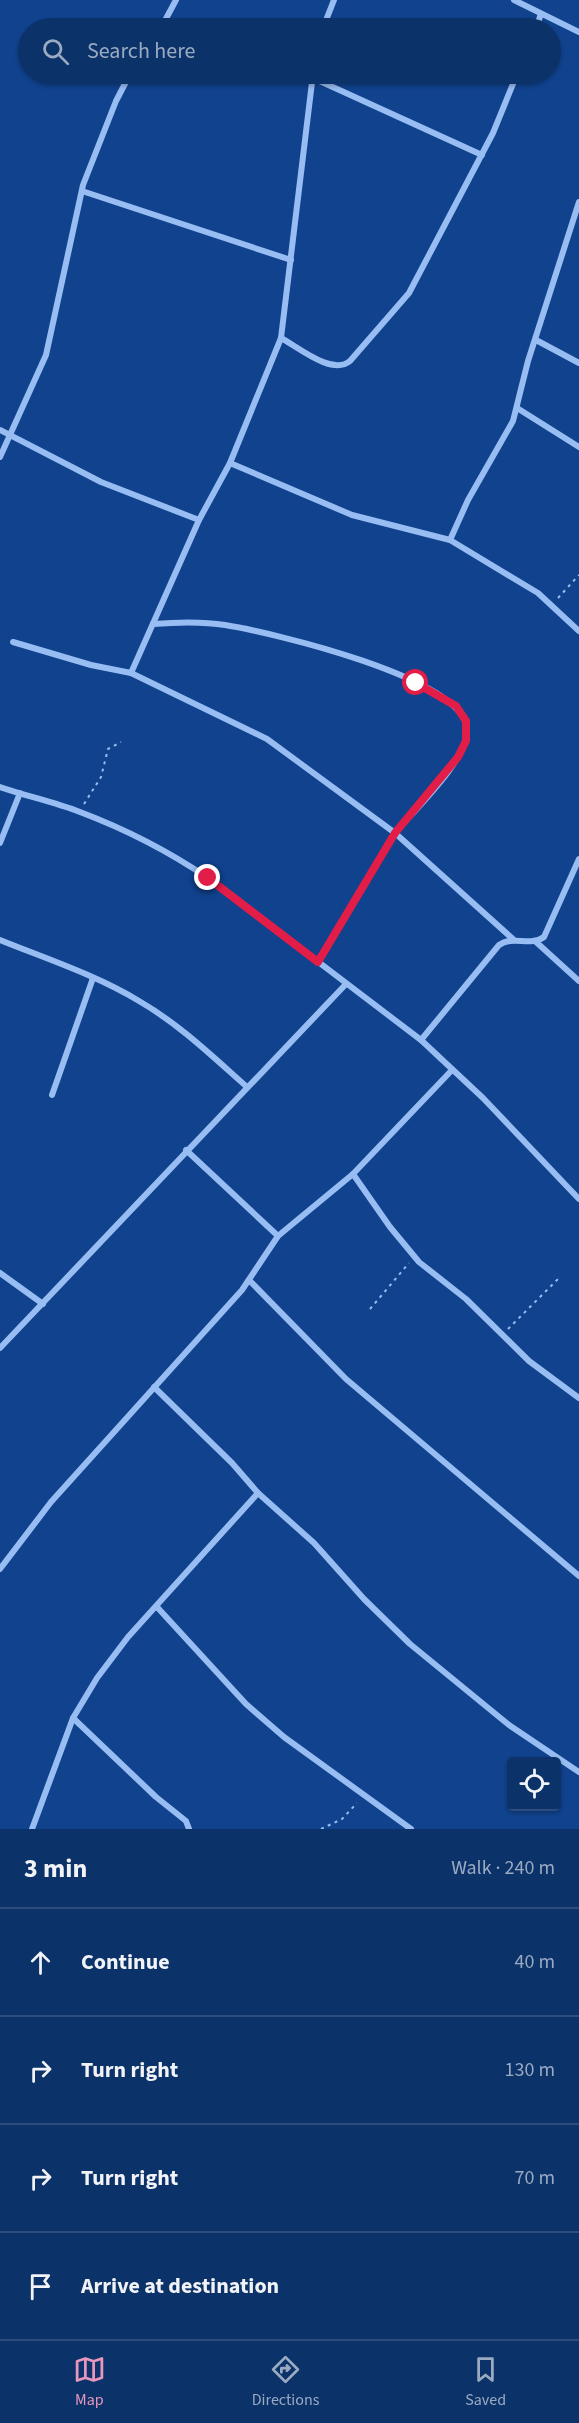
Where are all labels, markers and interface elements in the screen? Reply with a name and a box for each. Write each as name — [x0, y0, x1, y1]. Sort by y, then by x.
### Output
search box — [18, 18, 561, 84]
icon: search — [39, 35, 72, 68]
text: Search here — [87, 35, 195, 67]
route start — [402, 669, 428, 695]
route end — [194, 864, 220, 890]
map controls — [507, 1757, 561, 1811]
button: locate — [507, 1757, 561, 1811]
text: 3 min — [24, 1850, 87, 1887]
text: Walk · 240 m — [451, 1854, 555, 1882]
icon: ahead — [24, 1946, 57, 1979]
text: Continue — [81, 1946, 170, 1978]
text: 40 m — [515, 1948, 555, 1976]
icon: right — [24, 2054, 57, 2087]
text: Turn right — [81, 2054, 178, 2086]
text: 130 m — [505, 2056, 555, 2084]
icon: right — [24, 2162, 57, 2195]
text: Turn right — [81, 2162, 178, 2194]
text: 70 m — [515, 2164, 555, 2192]
icon: arrive — [24, 2270, 57, 2303]
text: Arrive at destination — [81, 2270, 279, 2302]
tab: Map — [73, 2353, 106, 2411]
tab: Directions — [252, 2353, 319, 2411]
tab: Saved — [465, 2353, 506, 2411]

